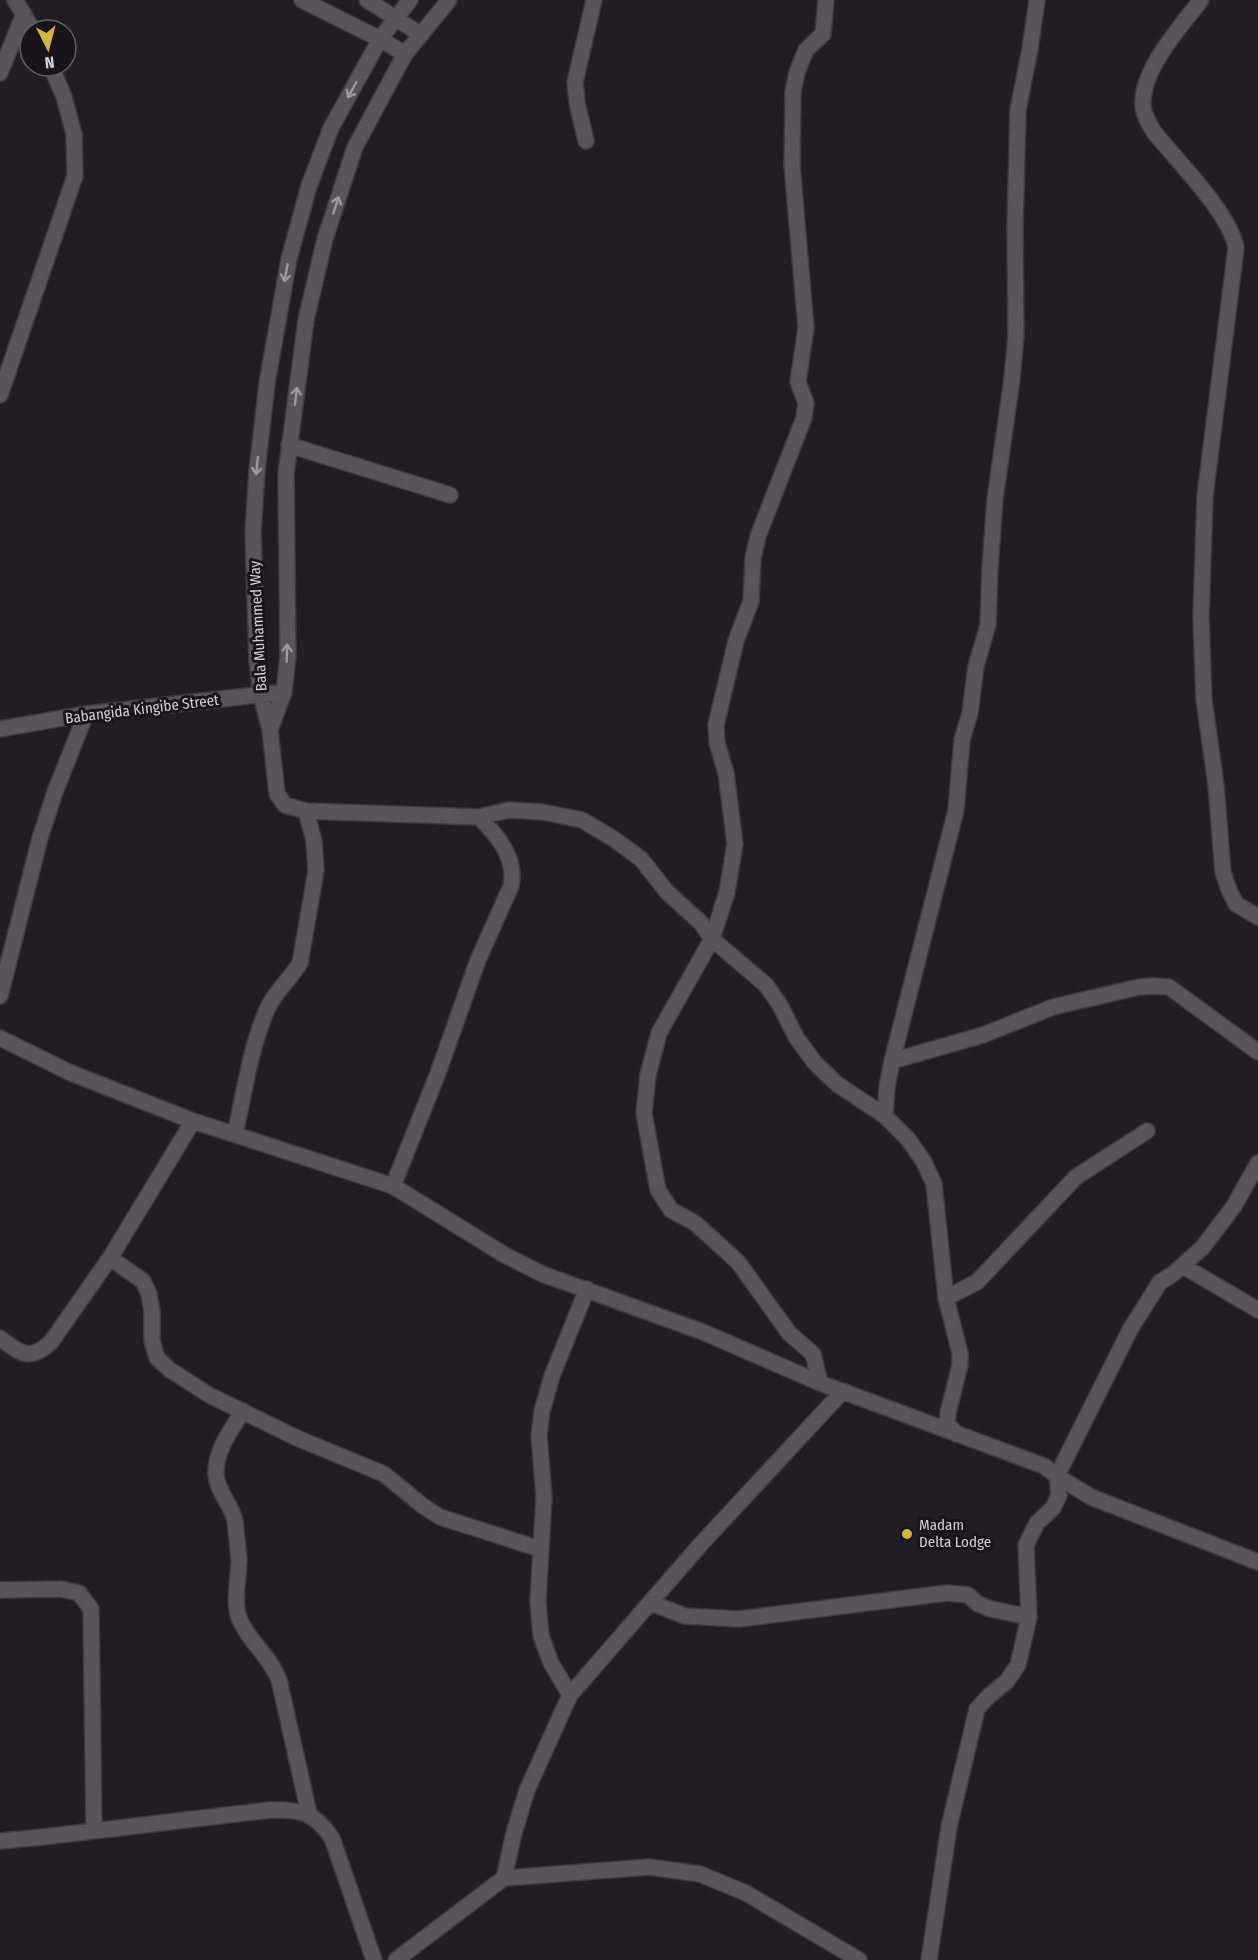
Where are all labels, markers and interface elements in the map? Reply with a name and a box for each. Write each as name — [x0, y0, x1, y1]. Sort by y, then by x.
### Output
north arrow — [18, 18, 78, 78]
text: N — [44, 52, 55, 72]
one-way arrow — [346, 81, 358, 98]
one-way arrow — [331, 196, 342, 215]
one-way arrow — [280, 262, 291, 282]
one-way arrow — [291, 386, 302, 406]
one-way arrow — [252, 455, 263, 475]
street label: Bala Muhammed Way — [246, 560, 270, 692]
one-way arrow — [282, 644, 293, 663]
street label: Babangida Kingibe Street — [64, 691, 220, 727]
place label: Madam Delta Lodge — [919, 1516, 991, 1551]
marker: Madam Delta Lodge — [900, 1527, 914, 1541]

